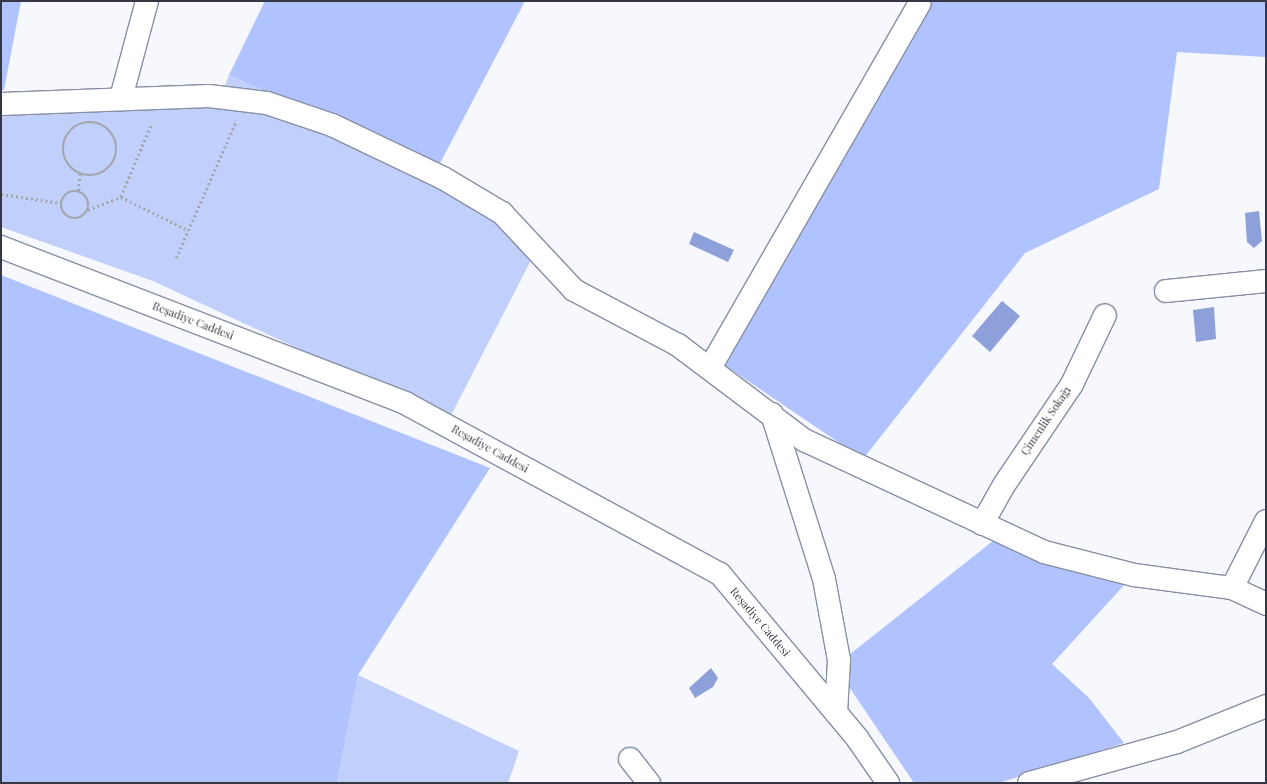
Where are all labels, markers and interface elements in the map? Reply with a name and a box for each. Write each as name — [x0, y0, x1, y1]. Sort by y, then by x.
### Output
street label: Reşadiye Caddesi — [150, 299, 236, 343]
street label: Çimenlik Sokağı — [1018, 384, 1074, 458]
street label: Reşadiye Caddesi — [449, 422, 531, 476]
street label: Reşadiye Caddesi — [727, 585, 793, 659]

